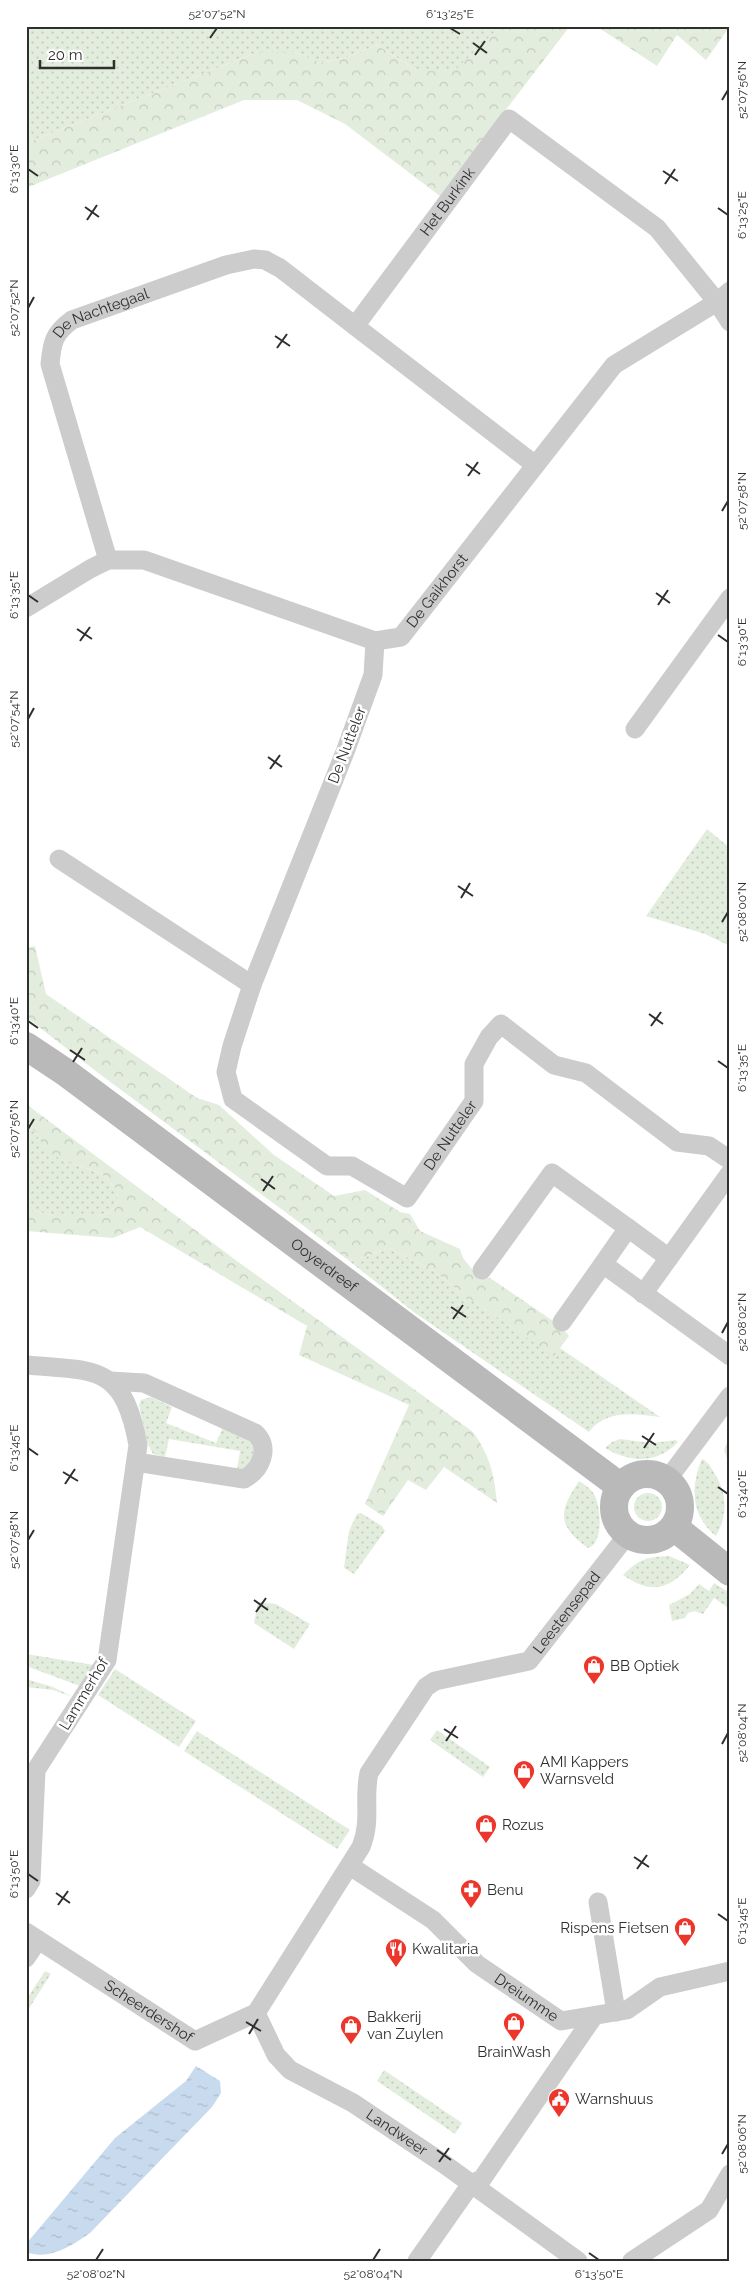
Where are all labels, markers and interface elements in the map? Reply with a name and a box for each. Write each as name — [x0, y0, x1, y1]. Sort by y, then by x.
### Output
text: 52°07'52"N — [189, 7, 246, 21]
text: 6°13'25"E — [426, 7, 474, 21]
scale bar — [40, 38, 114, 70]
text: 20 m — [48, 46, 83, 64]
text: 52°07'56"N — [735, 61, 749, 119]
text: 6°13'30"E — [7, 145, 21, 193]
street label: Het Burkink — [416, 164, 479, 239]
text: 6°13'25"E — [735, 191, 749, 239]
text: 52°07'52"N — [7, 280, 21, 337]
street label: De Nachtegaal — [49, 284, 152, 341]
text: 52°07'58"N — [735, 472, 749, 530]
street label: De Gaikhorst — [403, 550, 472, 631]
text: 6°13'35"E — [7, 571, 21, 619]
text: 6°13'30"E — [735, 618, 749, 666]
text: 52°07'54"N — [7, 690, 21, 748]
street label: De Nutteler — [324, 703, 370, 786]
text: 52°08'00"N — [735, 882, 749, 942]
text: 6°13'40"E — [7, 997, 21, 1045]
text: 6°13'35"E — [735, 1044, 749, 1092]
street label: De Nutteler — [420, 1096, 481, 1174]
text: 52°07'56"N — [7, 1100, 21, 1158]
street label: Ooyerdreef — [287, 1235, 362, 1297]
text: 52°08'02"N — [735, 1293, 749, 1351]
text: 6°13'45"E — [7, 1424, 21, 1472]
text: 6°13'40"E — [735, 1470, 749, 1518]
text: 52°07'58"N — [7, 1511, 21, 1569]
street label: Leestensepad — [529, 1568, 604, 1657]
street label: Lammerhof — [55, 1654, 113, 1733]
shop icon: BB Optiek — [582, 1654, 606, 1685]
place label: BB Optiek — [610, 1657, 679, 1675]
text: 52°08'04"N — [735, 1704, 749, 1763]
place label: AMI Kappers Warnsveld — [540, 1753, 629, 1788]
shop icon: AMI Kappers Warnsveld — [512, 1759, 536, 1790]
shop icon: Rozus — [474, 1813, 498, 1844]
place label: Rozus — [502, 1816, 544, 1834]
text: 6°13'50"E — [7, 1850, 21, 1898]
pharmacy icon: Benu — [459, 1878, 483, 1909]
place label: Benu — [487, 1881, 524, 1899]
text: 6°13'45"E — [735, 1897, 749, 1945]
shop icon: Rispens Fietsen — [673, 1916, 697, 1947]
place label: Rispens Fietsen — [560, 1919, 669, 1937]
restaurant icon: Kwalitaria — [384, 1937, 408, 1968]
place label: Kwalitaria — [412, 1940, 479, 1958]
street label: Dreiumme — [491, 1970, 562, 2026]
street label: Scheerdershof — [101, 1976, 197, 2047]
place label: Bakkerij van Zuylen — [367, 2008, 443, 2043]
shop icon: BrainWash — [502, 2011, 526, 2042]
shop icon: Bakkerij van Zuylen — [339, 2014, 363, 2045]
place label: BrainWash — [477, 2043, 551, 2061]
public building icon: Warnshuus — [547, 2087, 571, 2118]
place label: Warnshuus — [575, 2090, 653, 2108]
street label: Landweer — [363, 2106, 432, 2160]
text: 52°08'06"N — [735, 2114, 749, 2174]
text: 52°08'02"N — [67, 2267, 125, 2281]
text: 52°08'04"N — [344, 2267, 403, 2281]
text: 6°13'50"E — [575, 2267, 623, 2281]

